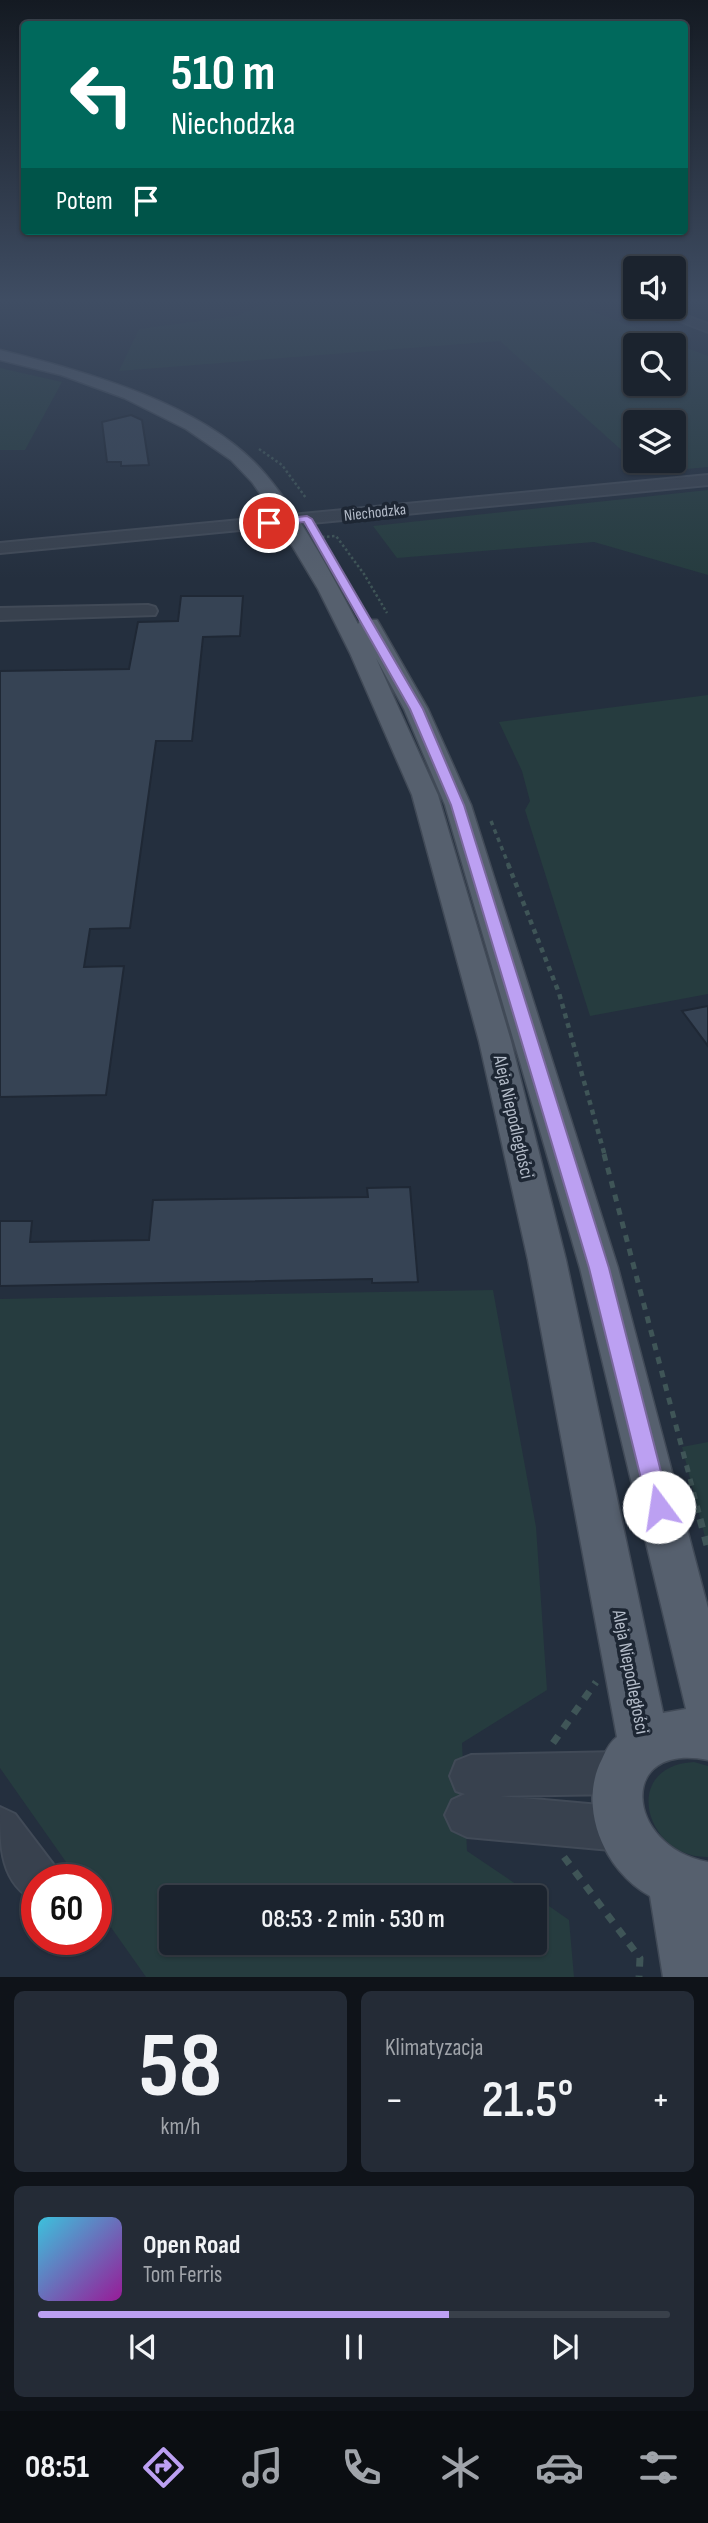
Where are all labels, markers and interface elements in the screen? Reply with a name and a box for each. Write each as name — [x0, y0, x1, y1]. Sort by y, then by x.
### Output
text: 510 m — [171, 45, 275, 104]
icon: left — [56, 49, 147, 140]
text: Niechodzka — [171, 105, 295, 144]
icon: arrive — [127, 182, 165, 220]
text: Potem — [56, 186, 113, 217]
map controls — [623, 256, 686, 473]
button: sound — [623, 256, 686, 319]
button: search — [623, 333, 686, 396]
button: layers — [623, 410, 686, 473]
pin — [239, 493, 299, 553]
street label: Niechodzka — [343, 500, 407, 526]
icon: arrive — [250, 504, 288, 542]
street label: Aleja Niepodległości — [487, 1052, 538, 1181]
position arrow — [622, 1470, 696, 1544]
street label: Aleja Niepodległości — [607, 1607, 653, 1736]
speed limit sign: 60 — [21, 1864, 112, 1955]
text: 08:53 · 2 min · 530 m — [261, 1904, 445, 1935]
text: 58 — [139, 2013, 222, 2122]
text: Klimatyzacja — [385, 2034, 483, 2062]
text: 21.5° — [482, 2069, 573, 2132]
text: − — [385, 2078, 404, 2123]
text: + — [651, 2078, 670, 2123]
text: km/h — [161, 2113, 200, 2141]
text: Open Road — [143, 2230, 240, 2261]
text: Tom Ferris — [143, 2261, 222, 2289]
icon: previous — [124, 2328, 162, 2366]
icon: pause — [335, 2328, 373, 2366]
icon: next — [546, 2328, 584, 2366]
icon: directions — [139, 2443, 188, 2492]
icon: music — [238, 2443, 287, 2492]
icon: phone — [337, 2443, 386, 2492]
icon: climate — [436, 2443, 485, 2492]
icon: car — [535, 2443, 584, 2492]
icon: filters — [634, 2443, 683, 2492]
text: 08:51 — [25, 2448, 89, 2487]

